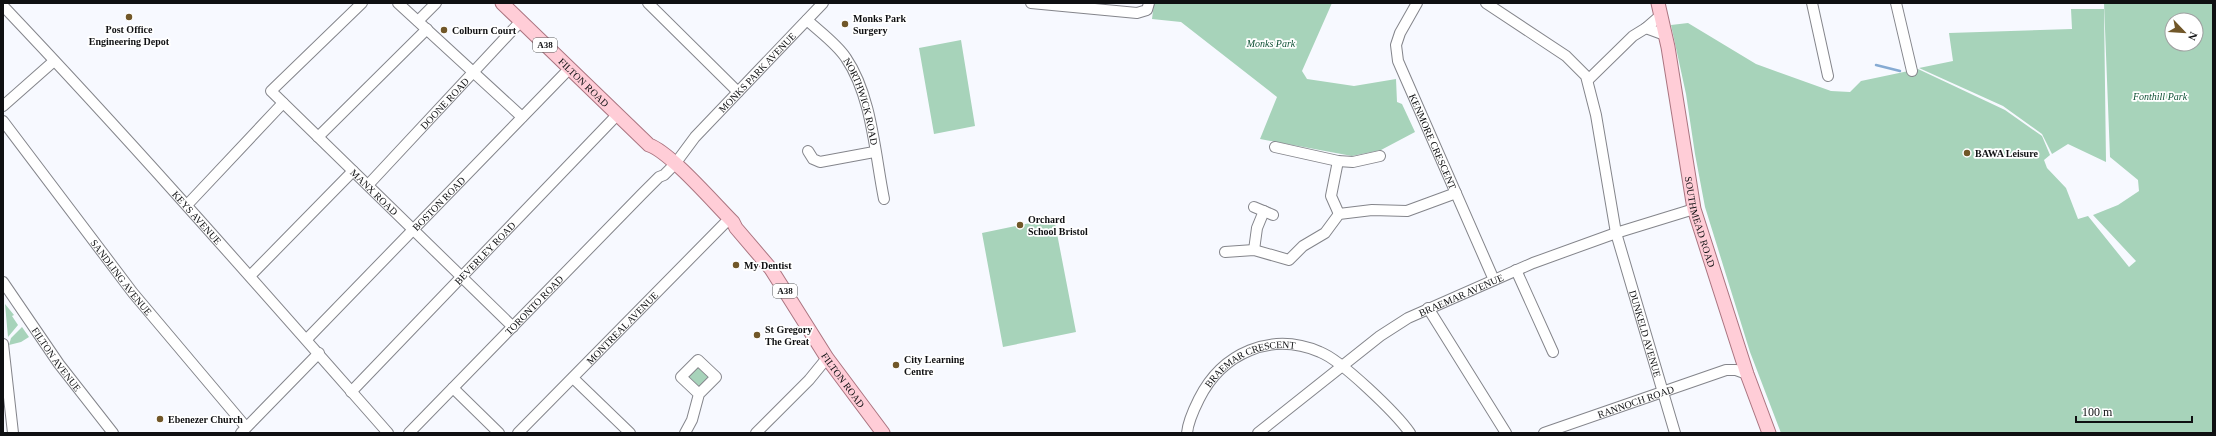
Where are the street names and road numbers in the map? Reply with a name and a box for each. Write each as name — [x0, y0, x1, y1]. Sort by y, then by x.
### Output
street label: MONKS PARK AVENUE — [716, 30, 798, 114]
road number: A38 — [533, 38, 557, 52]
street label: FILTON ROAD — [557, 56, 611, 109]
street label: NORTHWICK ROAD — [842, 56, 880, 146]
street label: DOONE ROAD — [418, 75, 471, 131]
street label: KENMORE CRESCENT — [1407, 92, 1459, 191]
street label: MANX ROAD — [349, 166, 400, 217]
street label: BOSTON ROAD — [410, 174, 467, 233]
street label: SOUTHMEAD ROAD — [1683, 175, 1718, 268]
street label: KEYS AVENUE — [170, 188, 224, 246]
street label: BEVERLEY ROAD — [452, 219, 517, 286]
street label: SANDLING AVENUE — [89, 237, 155, 317]
street label: BRAEMAR AVENUE — [1417, 271, 1505, 318]
street label: TORONTO ROAD — [503, 273, 565, 337]
road number: A38 — [773, 284, 797, 298]
street label: MONTREAL AVENUE — [584, 289, 660, 366]
street label: DUNKELD AVENUE — [1628, 289, 1664, 378]
street label: FILTON AVENUE — [30, 325, 84, 393]
street label: BRAEMAR CRESCENT — [1202, 338, 1296, 389]
street label: FILTON ROAD — [819, 351, 867, 409]
street label: RANNOCH ROAD — [1596, 383, 1675, 420]

